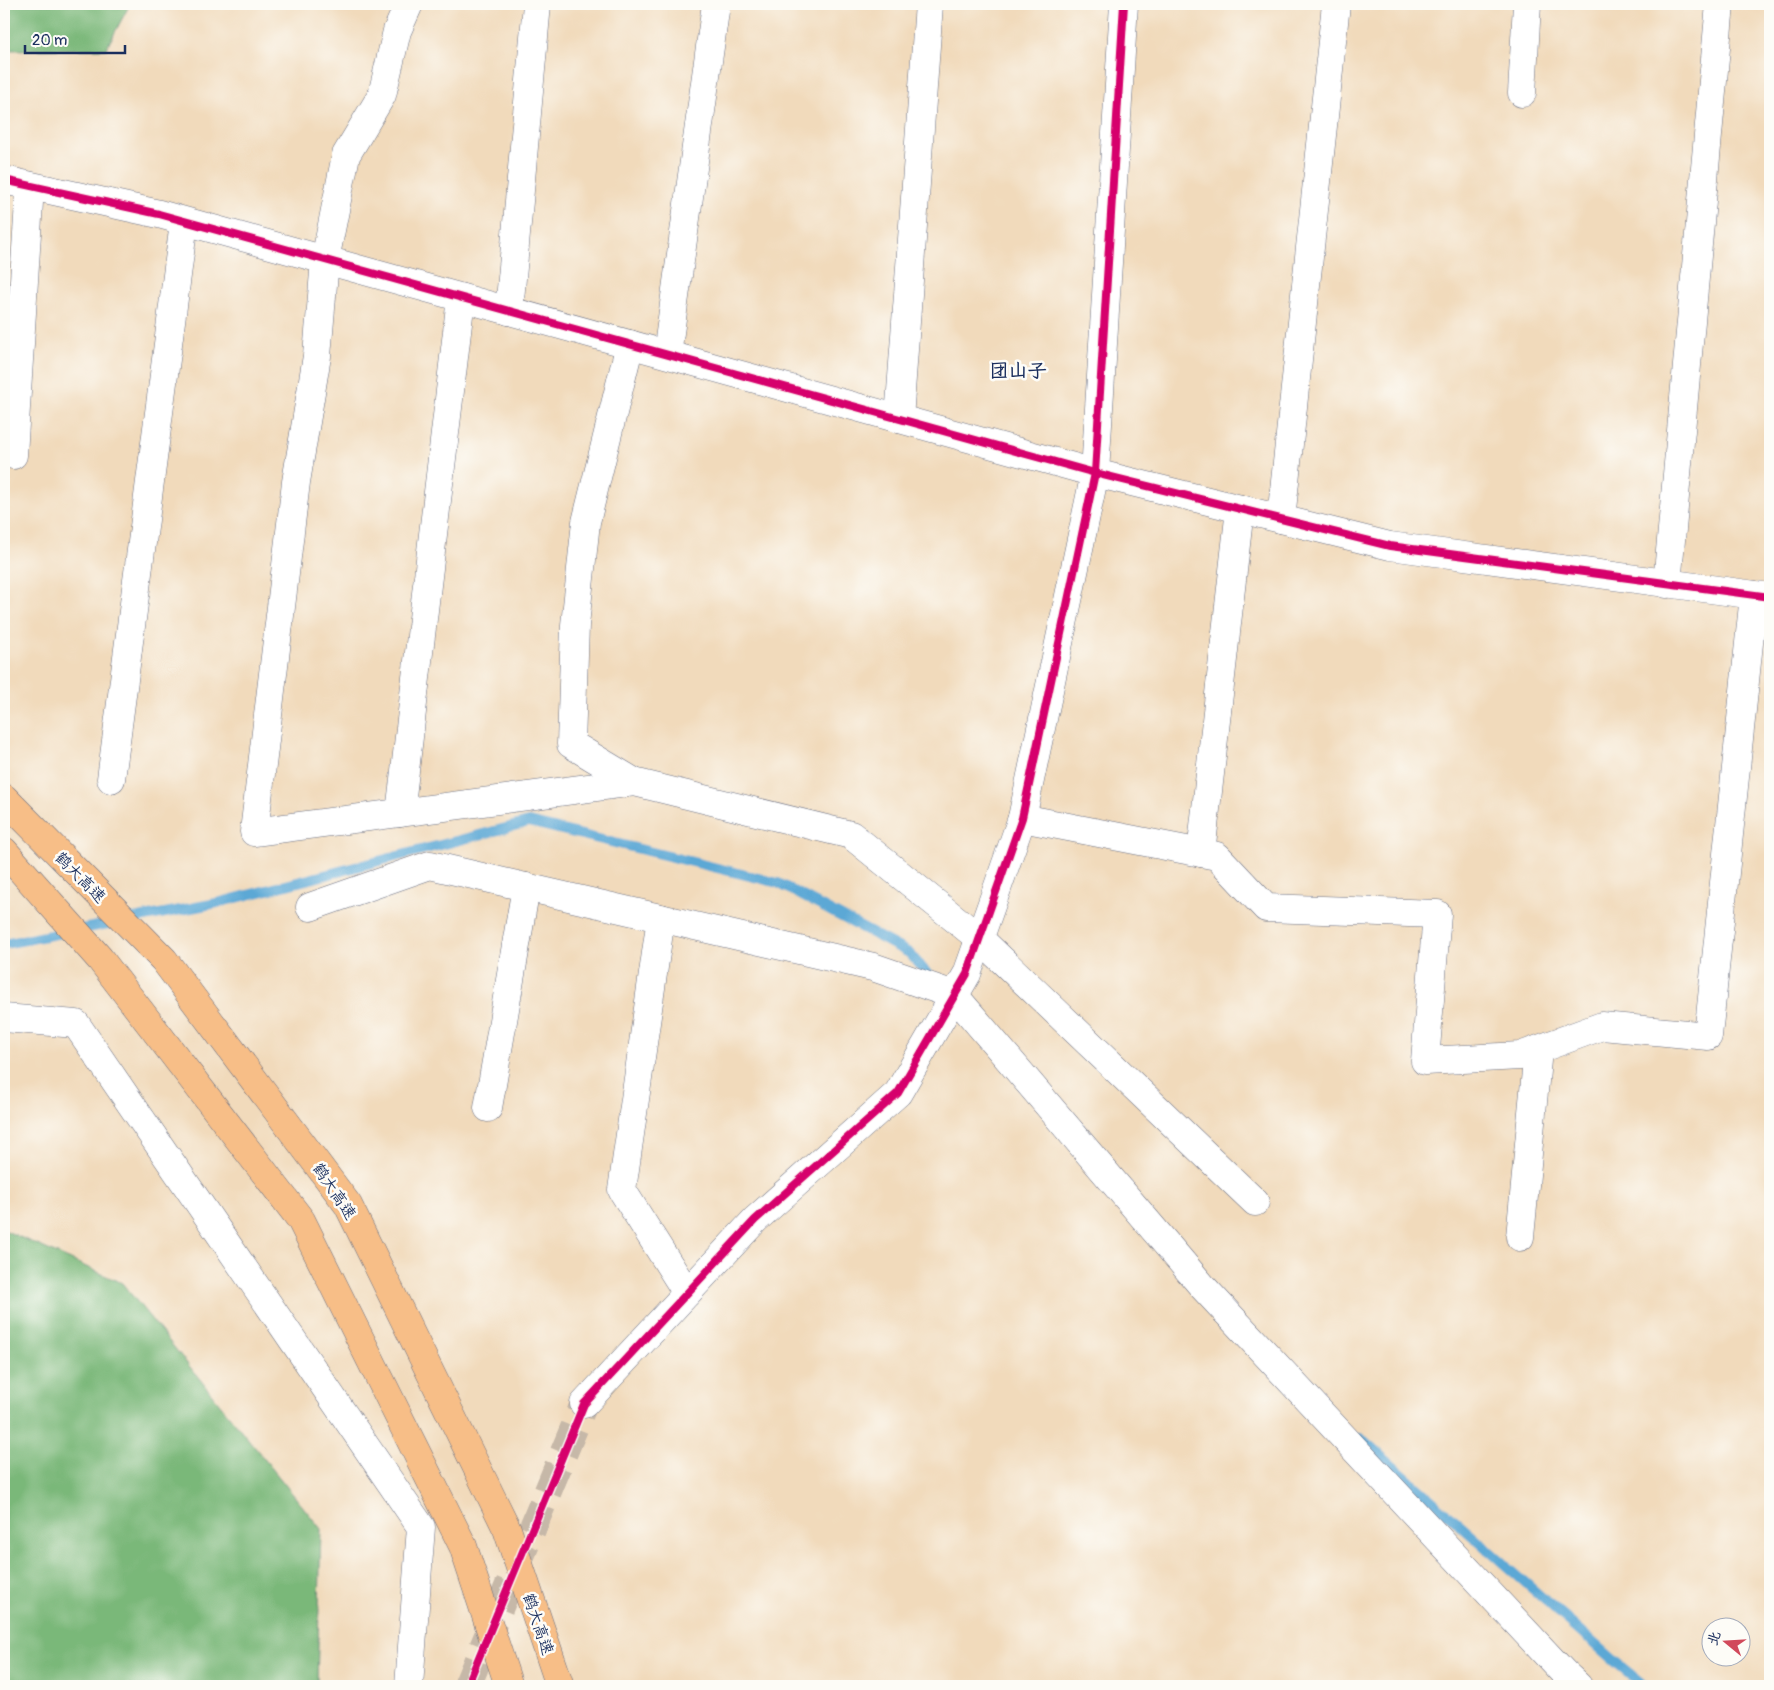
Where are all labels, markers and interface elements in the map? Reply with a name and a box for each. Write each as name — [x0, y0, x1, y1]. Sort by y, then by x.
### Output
scale bar — [25, 22, 125, 54]
text: 20 m — [32, 31, 67, 50]
district label: 团山子 — [989, 359, 1047, 383]
street label: 鹤大高速 — [51, 848, 110, 907]
street label: 鹤大高速 — [308, 1159, 360, 1224]
street label: 鹤大高速 — [518, 1591, 558, 1658]
north arrow — [1702, 1618, 1752, 1668]
text: 北 — [1704, 1629, 1724, 1647]

